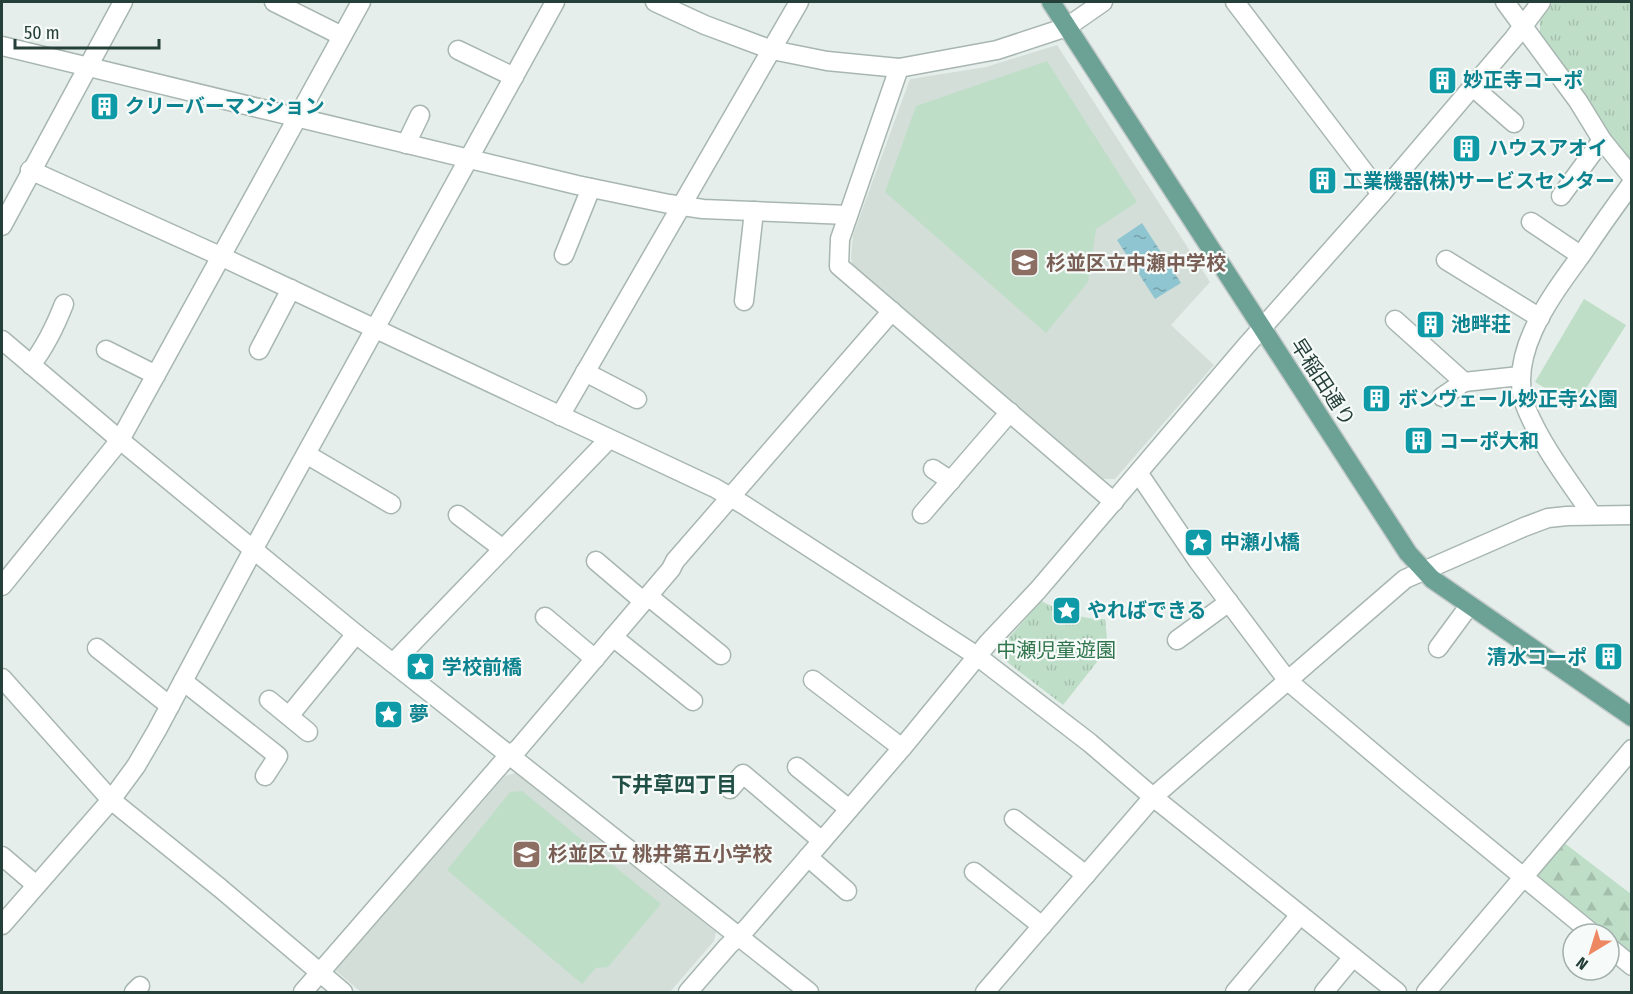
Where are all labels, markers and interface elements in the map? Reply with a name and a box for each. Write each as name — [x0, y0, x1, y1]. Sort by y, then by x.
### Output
scale bar — [15, 12, 159, 50]
text: 50 m — [24, 22, 60, 44]
building icon: 妙正寺コーポ — [1426, 64, 1458, 96]
place label: 妙正寺コーポ — [1463, 68, 1583, 92]
building icon: クリーバーマンション — [88, 90, 120, 122]
place label: クリーバーマンション — [125, 94, 325, 118]
building icon: ハウスアオイ — [1451, 132, 1483, 164]
place label: ハウスアオイ — [1488, 136, 1608, 160]
building icon: 工業機器(株)サービスセンター — [1306, 165, 1338, 197]
place label: 工業機器(株)サービスセンター — [1343, 169, 1615, 193]
school or university icon: 杉並区立中瀬中学校 — [1009, 247, 1041, 279]
place label: 杉並区立中瀬中学校 — [1046, 251, 1226, 275]
building icon: 池畔荘 — [1414, 308, 1446, 340]
place label: 池畔荘 — [1451, 312, 1511, 336]
street label: 早稲田通り — [1286, 334, 1360, 430]
building icon: ボンヴェール妙正寺公園 — [1361, 383, 1393, 415]
place label: ボンヴェール妙正寺公園 — [1398, 387, 1618, 411]
building icon: コーポ大和 — [1402, 425, 1434, 457]
place label: コーポ大和 — [1439, 429, 1539, 453]
place icon: 中瀬小橋 — [1183, 526, 1215, 558]
place label: 中瀬小橋 — [1220, 530, 1300, 554]
place icon: やればできる — [1050, 594, 1082, 626]
place label: やればできる — [1087, 598, 1207, 622]
park label: 中瀬児童遊園 — [996, 638, 1116, 662]
building icon: 清水コーポ — [1592, 641, 1624, 673]
place label: 清水コーポ — [1487, 645, 1587, 669]
place icon: 学校前橋 — [405, 651, 437, 683]
place label: 学校前橋 — [442, 655, 522, 679]
place icon: 夢 — [372, 698, 404, 730]
place label: 夢 — [409, 702, 429, 726]
district label: 下井草四丁目 — [611, 772, 737, 798]
school or university icon: 杉並区立 桃井第五小学校 — [511, 838, 543, 870]
place label: 杉並区立 桃井第五小学校 — [548, 842, 772, 866]
north arrow — [1561, 922, 1621, 982]
text: N — [1572, 953, 1592, 974]

